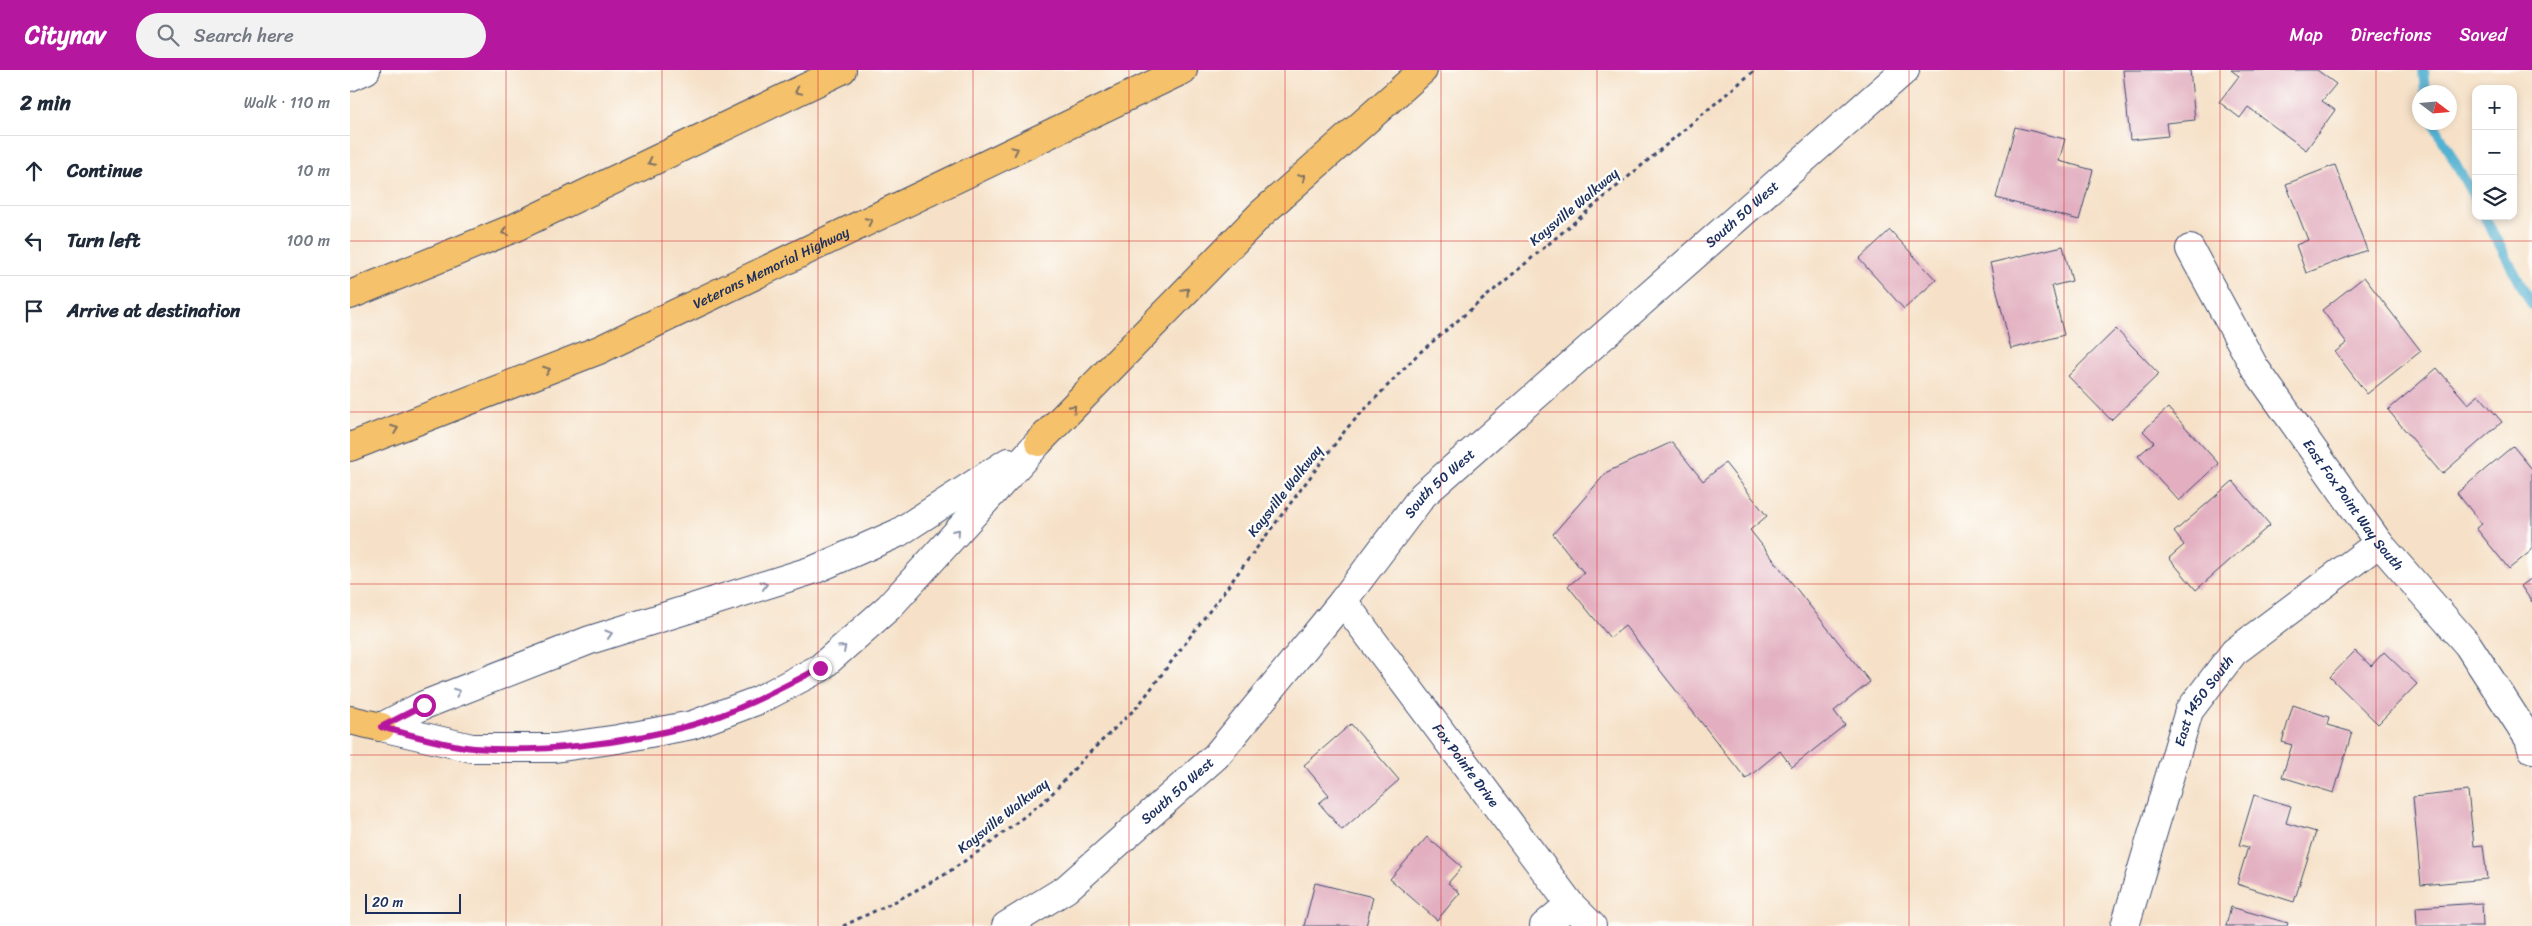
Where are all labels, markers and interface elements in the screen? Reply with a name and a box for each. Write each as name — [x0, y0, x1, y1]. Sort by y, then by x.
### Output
search box — [136, 13, 486, 58]
text: Citynav — [25, 14, 106, 56]
text: Search here — [194, 19, 294, 52]
text: Map — [2290, 19, 2323, 51]
text: Directions — [2351, 19, 2432, 51]
text: Saved — [2460, 19, 2507, 51]
icon: search — [154, 21, 182, 49]
text: 2 min — [20, 84, 71, 122]
one-way arrow — [794, 85, 803, 95]
north arrow — [2412, 85, 2457, 130]
map controls — [2472, 85, 2517, 220]
button: + — [2472, 85, 2517, 130]
text: Walk · 110 m — [244, 88, 330, 117]
button: − — [2472, 130, 2517, 175]
one-way arrow — [1010, 146, 1019, 157]
text: Continue — [67, 154, 143, 187]
text: 10 m — [297, 156, 330, 185]
one-way arrow — [647, 156, 656, 166]
icon: ahead — [20, 157, 48, 185]
street label: Kaysville Walkway — [1523, 161, 1625, 252]
one-way arrow — [1296, 174, 1305, 183]
street label: South 50 West — [1699, 174, 1785, 254]
button: layers — [2472, 175, 2517, 220]
one-way arrow — [864, 216, 873, 227]
street label: Veterans Memorial Highway — [688, 219, 854, 316]
text: Turn left — [67, 224, 140, 257]
text: 100 m — [286, 226, 330, 255]
one-way arrow — [501, 226, 510, 236]
icon: left — [20, 227, 48, 255]
one-way arrow — [1180, 288, 1189, 297]
text: Arrive at destination — [67, 294, 240, 327]
icon: arrive — [20, 297, 48, 325]
one-way arrow — [542, 366, 551, 376]
one-way arrow — [1067, 404, 1076, 413]
one-way arrow — [391, 425, 399, 435]
street label: East Fox Point Way South — [2296, 433, 2410, 576]
street label: Kaysville Walkway — [1241, 439, 1330, 542]
street label: South 50 West — [1397, 442, 1481, 523]
one-way arrow — [951, 529, 960, 538]
one-way arrow — [759, 581, 767, 591]
one-way arrow — [604, 630, 612, 640]
one-way arrow — [837, 644, 846, 653]
street label: East 1450 South — [2167, 650, 2240, 749]
route end — [809, 657, 832, 680]
one-way arrow — [452, 688, 461, 698]
route start — [413, 694, 436, 717]
street label: Fox Pointe Drive — [1426, 718, 1506, 813]
street label: South 50 West — [1134, 751, 1220, 830]
street label: Kaysville Walkway — [952, 771, 1055, 860]
text: 20 m — [372, 890, 403, 915]
scale bar — [365, 891, 461, 914]

